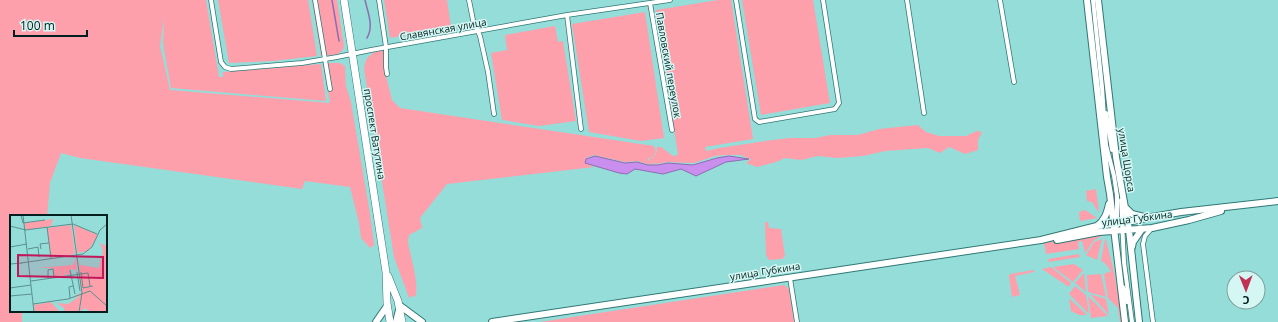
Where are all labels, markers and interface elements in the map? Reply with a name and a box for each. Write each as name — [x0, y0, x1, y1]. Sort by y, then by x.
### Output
street label: Павловский переулок — [653, 11, 685, 120]
scale bar — [14, 12, 87, 38]
street label: Славянская улица — [399, 14, 487, 44]
text: 100 m — [20, 17, 55, 34]
street label: проспект Ватутина — [361, 87, 389, 181]
street label: улица Щорса — [1115, 127, 1139, 193]
street label: улица Губкина — [1101, 207, 1173, 229]
inset map — [10, 215, 107, 312]
street label: улица Губкина — [729, 259, 801, 283]
north arrow — [1226, 270, 1266, 310]
text: С — [1243, 293, 1250, 308]

